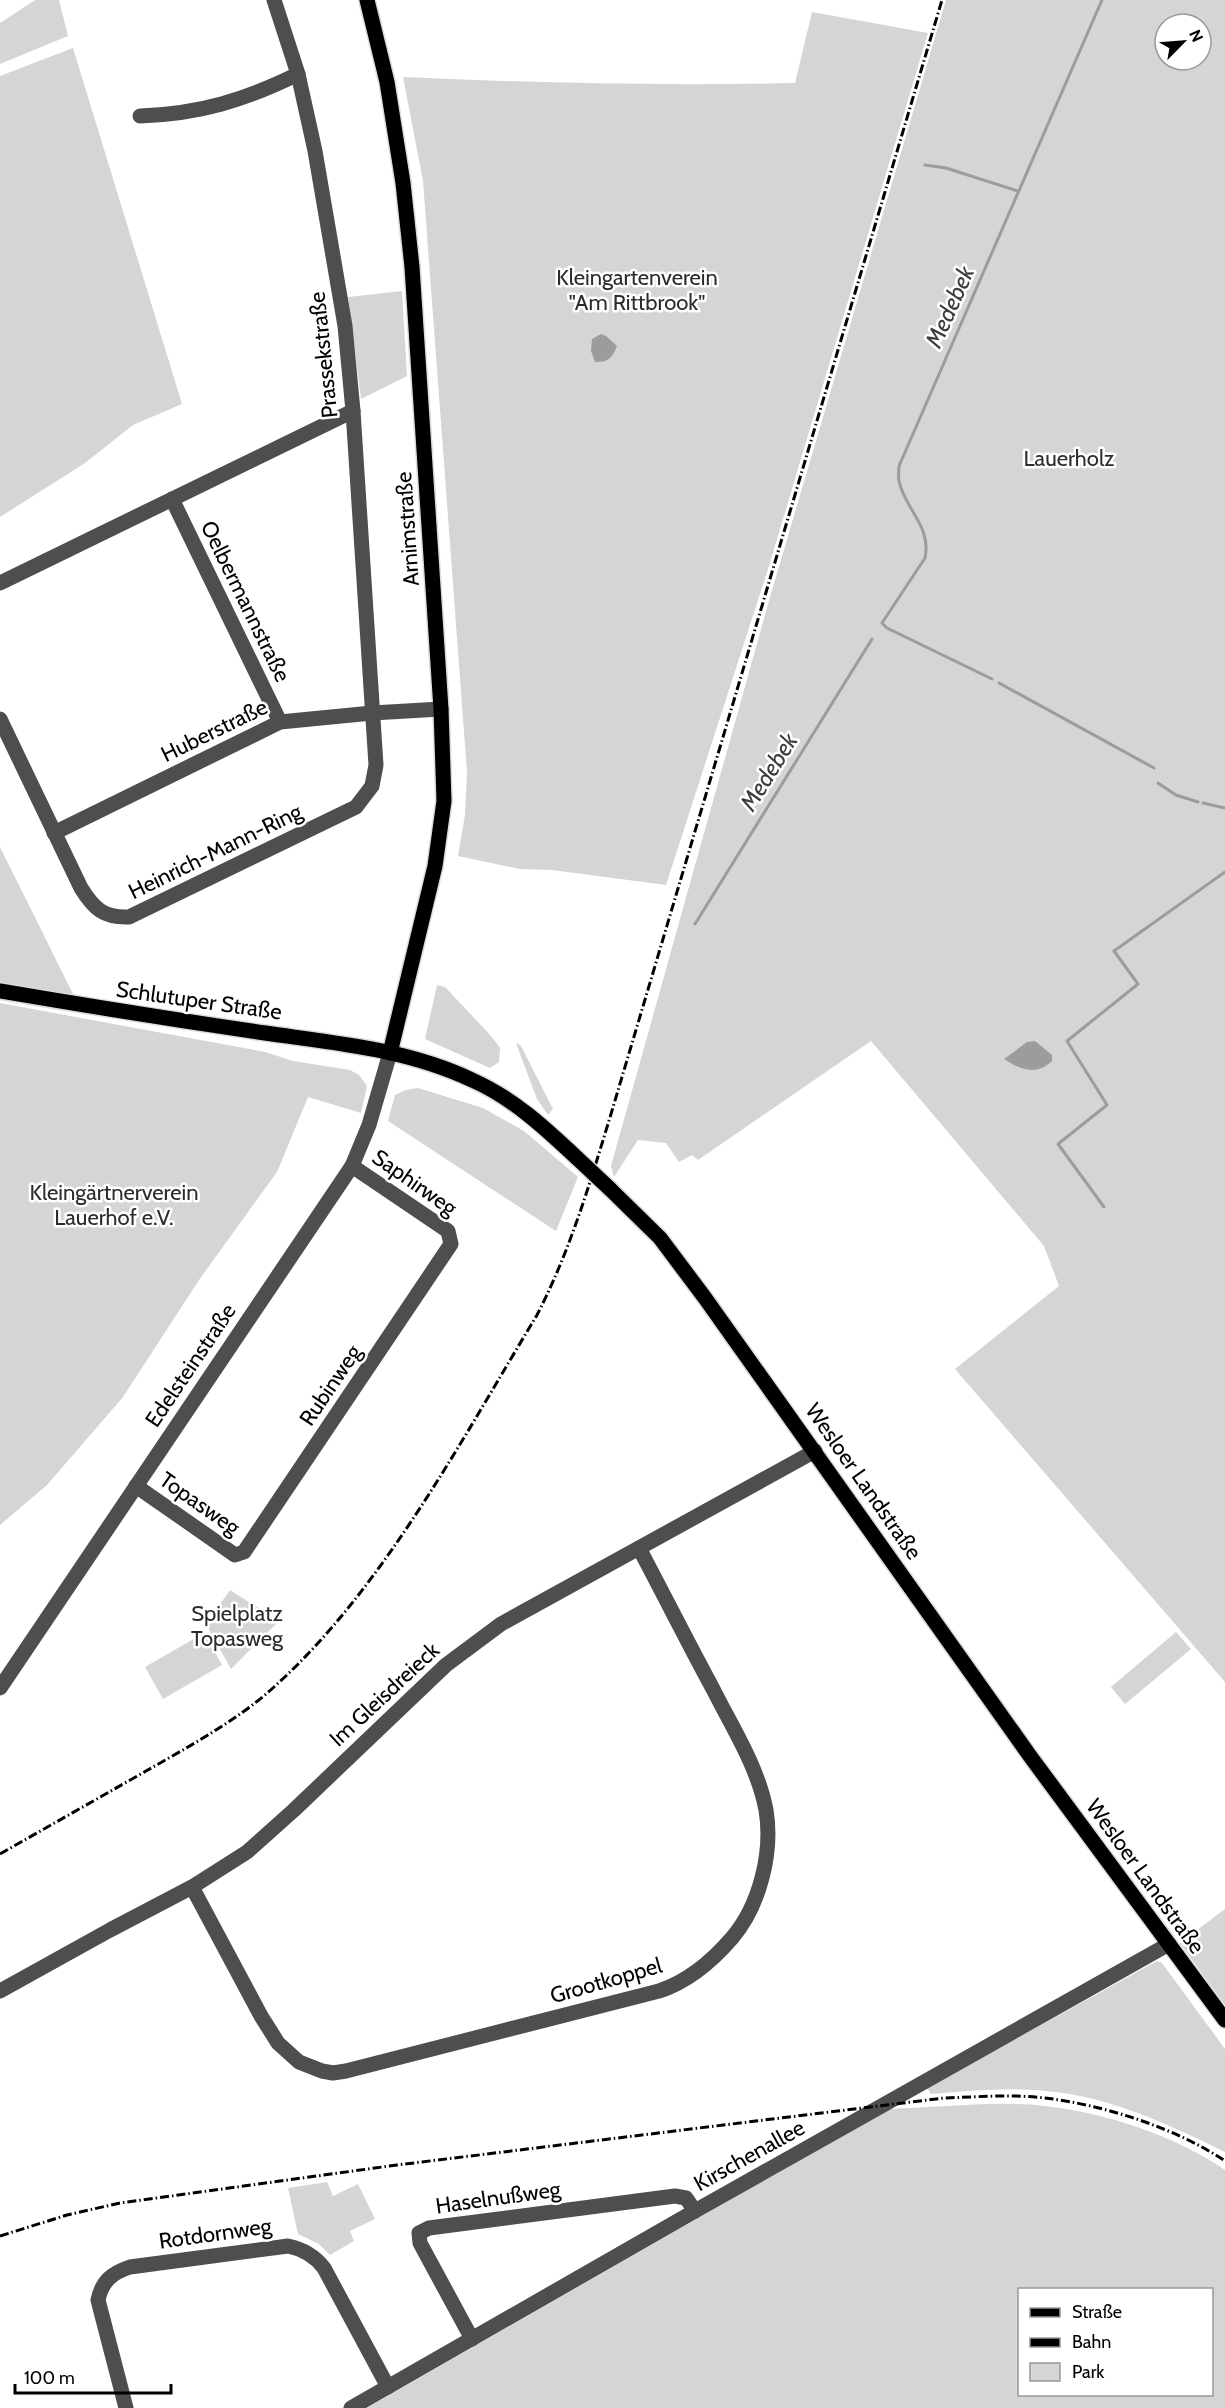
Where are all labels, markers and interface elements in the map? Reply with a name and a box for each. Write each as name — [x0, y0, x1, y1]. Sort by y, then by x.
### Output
north arrow — [1153, 12, 1213, 72]
text: N — [1185, 27, 1207, 45]
water label: Medebek — [918, 261, 981, 353]
park label: Kleingartenverein "Am Rittbrook" — [556, 264, 718, 316]
street label: Prassekstraße — [303, 290, 344, 419]
park label: Lauerholz — [1024, 445, 1114, 472]
street label: Arnimstraße — [390, 471, 425, 587]
street label: Oelbermannstraße — [195, 516, 296, 686]
street label: Huberstraße — [157, 693, 272, 768]
water label: Medebek — [733, 727, 804, 817]
street label: Heinrich-Mann-Ring — [124, 797, 307, 905]
street label: Schlutuper Straße — [114, 976, 283, 1025]
street label: Saphirweg — [367, 1143, 463, 1222]
park label: Kleingärtnerverein Lauerhof e.V. — [30, 1179, 198, 1231]
street label: Edelsteinstraße — [139, 1298, 242, 1432]
street label: Rubinweg — [294, 1339, 368, 1431]
street label: Wesloer Landstraße — [800, 1398, 928, 1565]
street label: Topasweg — [154, 1466, 246, 1541]
park label: Spielplatz Topasweg — [191, 1600, 284, 1652]
street label: Im Gleisdreieck — [324, 1637, 445, 1752]
street label: Wesloer Landstraße — [1080, 1794, 1211, 1959]
street label: Grootkoppel — [547, 1951, 666, 2009]
street label: Kirschenallee — [689, 2114, 809, 2197]
street label: Haselnußweg — [434, 2175, 563, 2220]
street label: Rotdornweg — [157, 2212, 274, 2255]
legend — [1018, 2288, 1213, 2396]
text: Straße — [1072, 2301, 1122, 2323]
text: Bahn — [1072, 2331, 1111, 2353]
scale bar — [15, 2357, 171, 2395]
text: Park — [1072, 2361, 1105, 2383]
text: 100 m — [24, 2367, 75, 2389]

